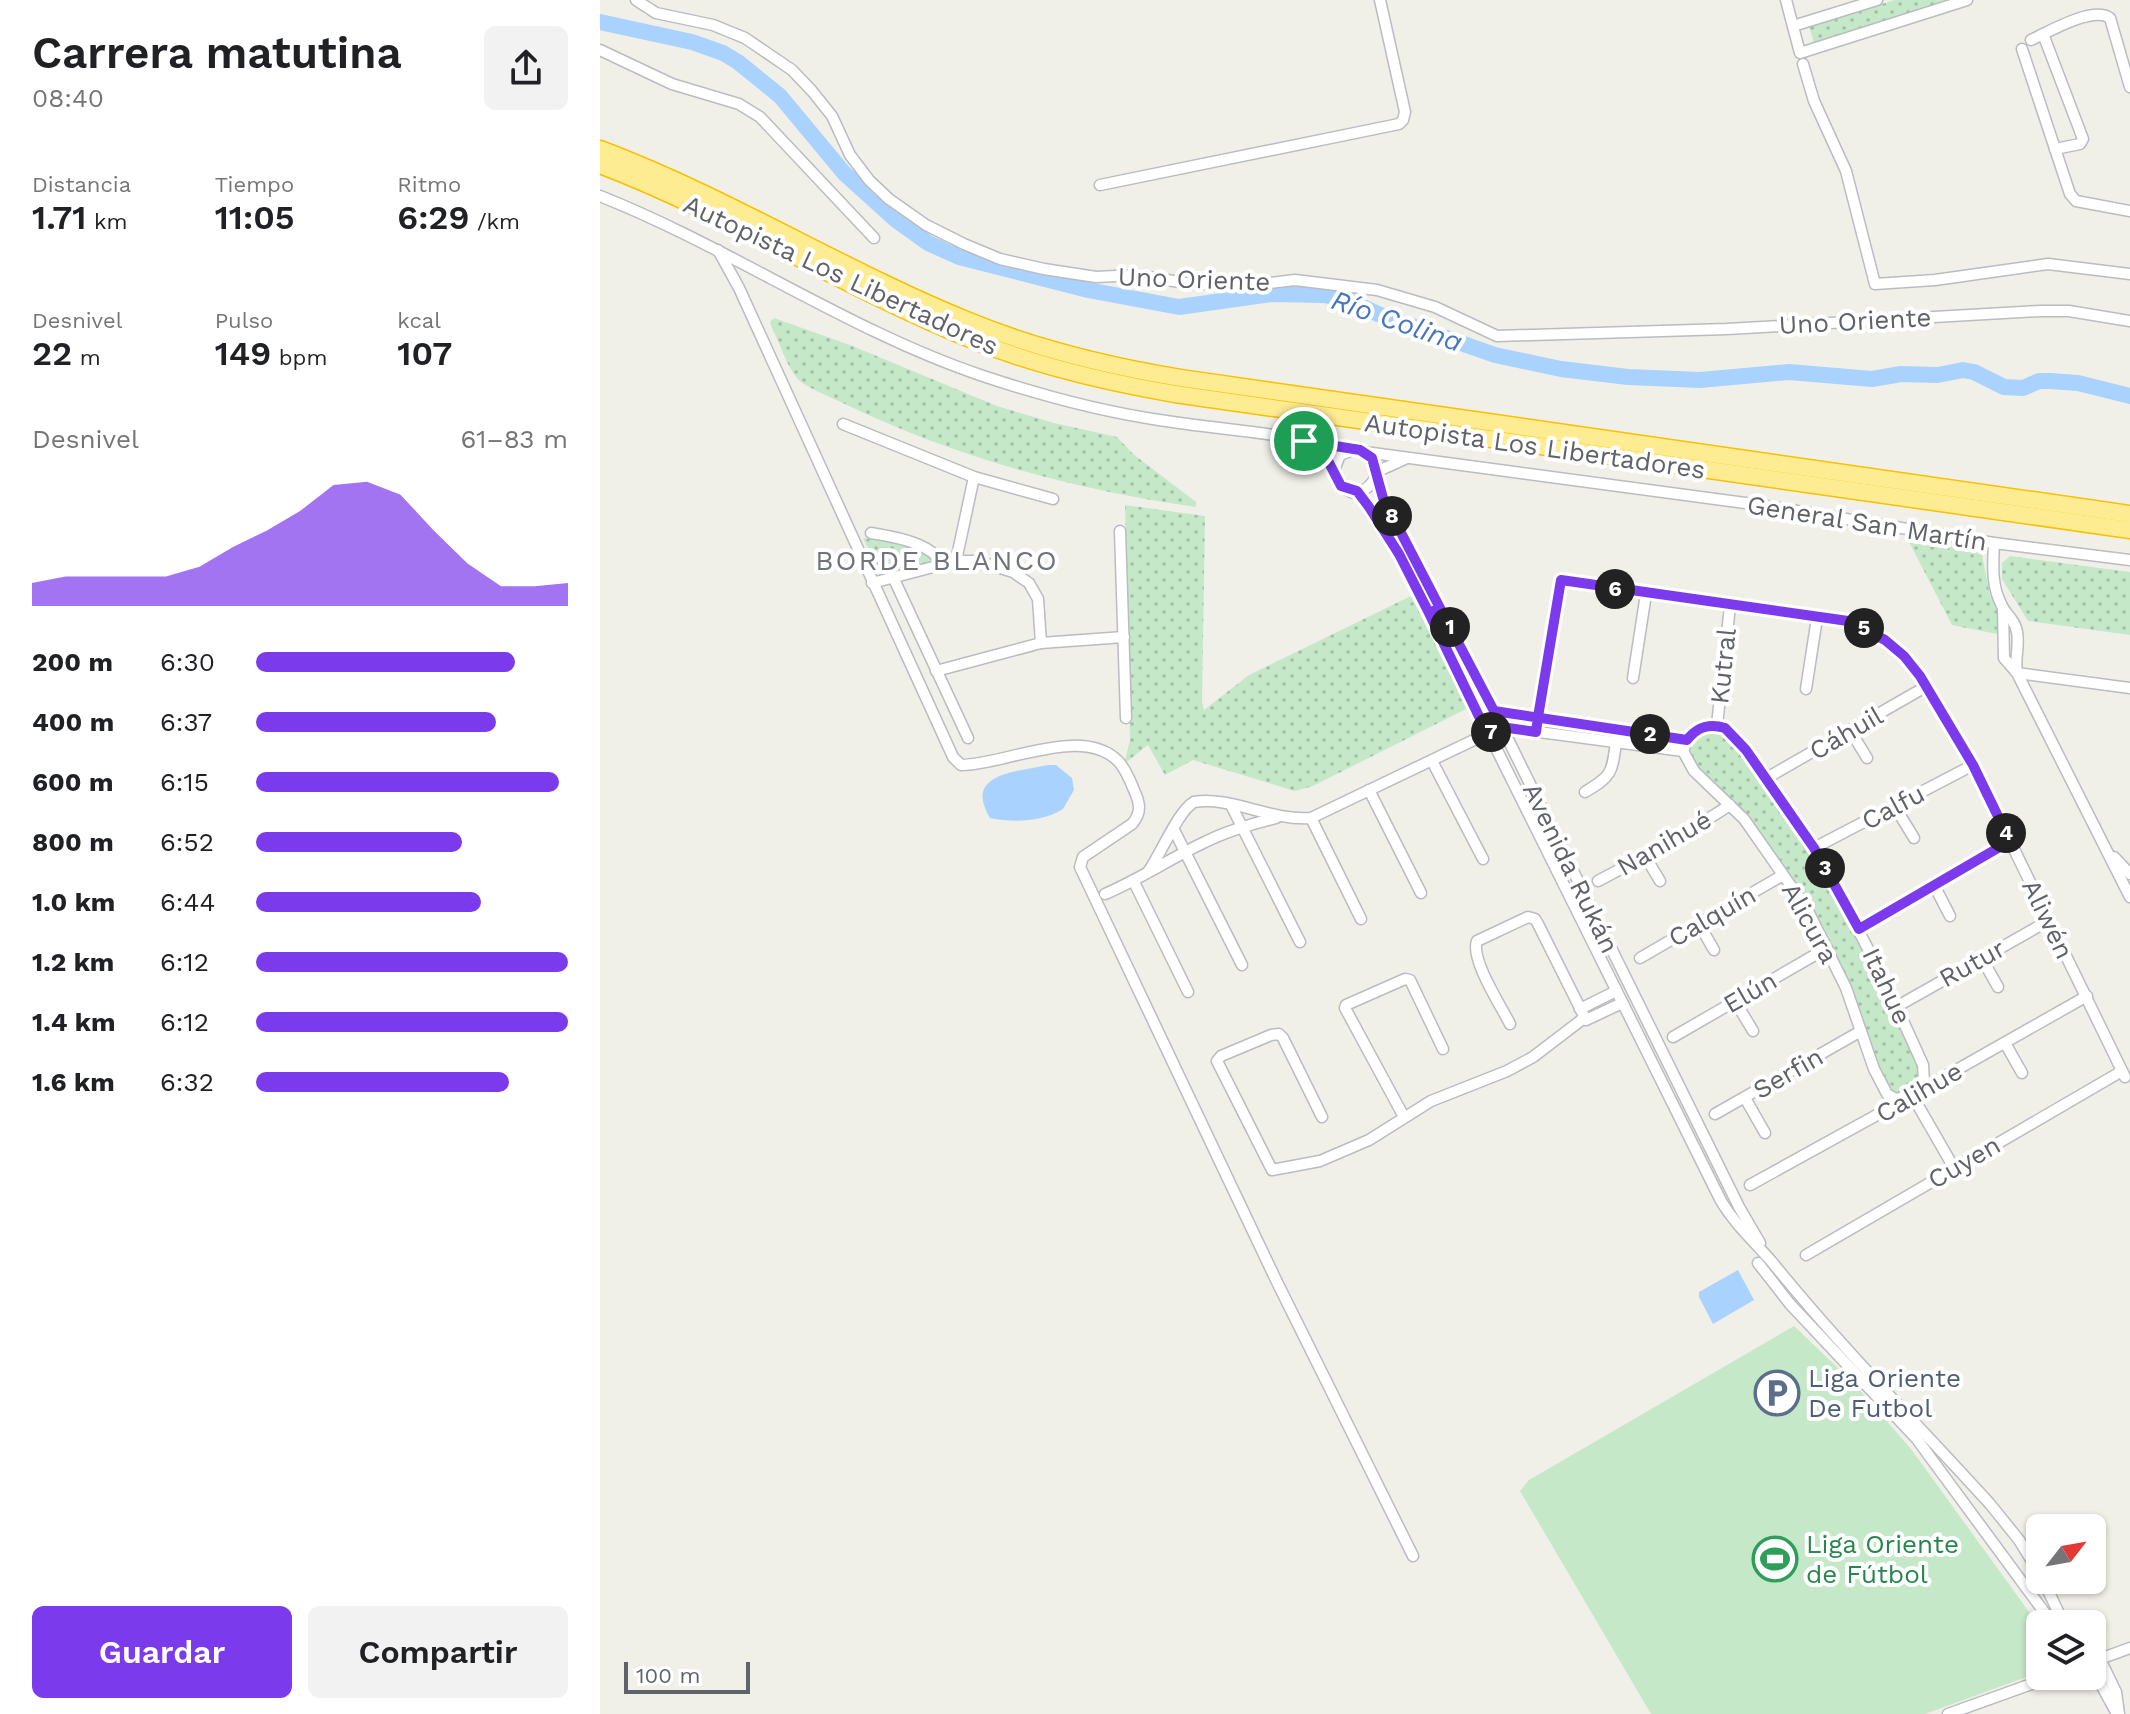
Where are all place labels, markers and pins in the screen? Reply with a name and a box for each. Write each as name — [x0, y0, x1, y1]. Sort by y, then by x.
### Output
pin — [1270, 407, 1338, 475]
pin: 8 — [1372, 496, 1412, 536]
pin: 6 — [1595, 569, 1635, 609]
pin: 1 — [1430, 607, 1470, 647]
pin: 5 — [1844, 608, 1884, 648]
pin: 7 — [1471, 712, 1511, 752]
pin: 2 — [1630, 714, 1670, 754]
pin: 4 — [1986, 813, 2026, 853]
pin: 3 — [1805, 848, 1845, 888]
place label: Liga Oriente De Futbol — [1808, 1363, 1961, 1423]
parking icon: Liga Oriente De Futbol — [1753, 1369, 1801, 1417]
place label: Liga Oriente de Fútbol — [1806, 1529, 1959, 1589]
sports icon: Liga Oriente de Fútbol — [1751, 1535, 1799, 1583]

